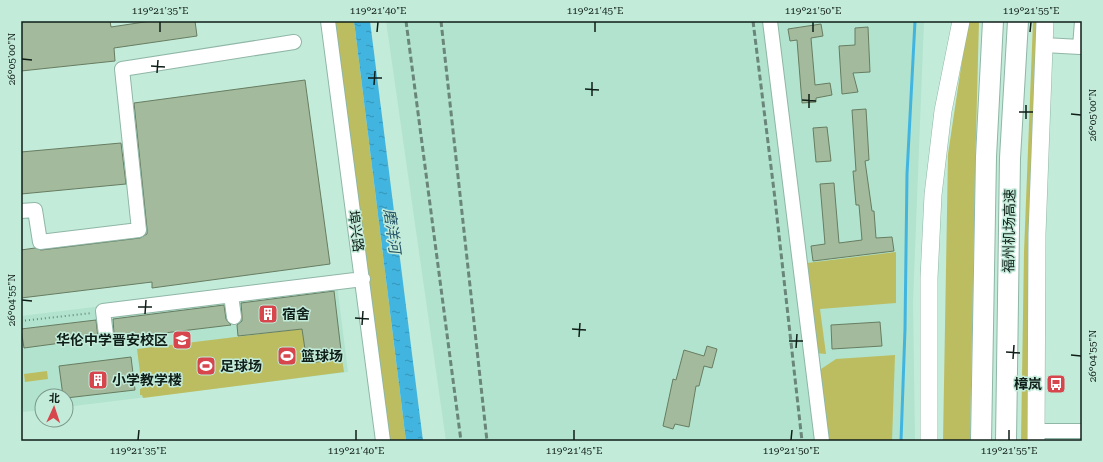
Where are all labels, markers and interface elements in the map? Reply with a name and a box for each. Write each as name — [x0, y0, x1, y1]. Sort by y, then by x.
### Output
text: 119°21'35"E — [132, 5, 188, 16]
text: 119°21'40"E — [350, 5, 406, 16]
text: 119°21'45"E — [567, 5, 623, 16]
text: 119°21'50"E — [785, 5, 841, 16]
text: 119°21'55"E — [1003, 5, 1059, 16]
text: 26°05'00"N — [6, 33, 17, 85]
text: 26°05'00"N — [1087, 89, 1098, 141]
street label: 福州机场高速 — [1000, 189, 1018, 273]
water label: 磨洋河 — [380, 207, 404, 257]
street label: 埠兴路 — [345, 209, 367, 253]
text: 26°04'55"N — [6, 274, 17, 326]
building icon: 宿舍 — [257, 303, 279, 325]
place label: 宿舍 — [282, 306, 310, 322]
school or university icon: 华伦中学晋安校区 — [171, 329, 193, 351]
text: 26°04'55"N — [1087, 330, 1098, 382]
place label: 华伦中学晋安校区 — [56, 332, 168, 348]
sports icon: 篮球场 — [276, 345, 298, 367]
place label: 篮球场 — [301, 348, 343, 364]
sports icon: 足球场 — [195, 355, 217, 377]
place label: 足球场 — [220, 358, 262, 374]
building icon: 小学教学楼 — [87, 369, 109, 391]
place label: 小学教学楼 — [112, 372, 182, 388]
bus stop icon: 樟岚 — [1045, 373, 1067, 395]
place label: 樟岚 — [1014, 376, 1042, 392]
north arrow — [34, 388, 74, 428]
text: 北 — [49, 392, 60, 405]
text: 119°21'35"E — [110, 445, 166, 456]
text: 119°21'40"E — [328, 445, 384, 456]
text: 119°21'45"E — [546, 445, 602, 456]
text: 119°21'50"E — [763, 445, 819, 456]
text: 119°21'55"E — [981, 445, 1037, 456]

